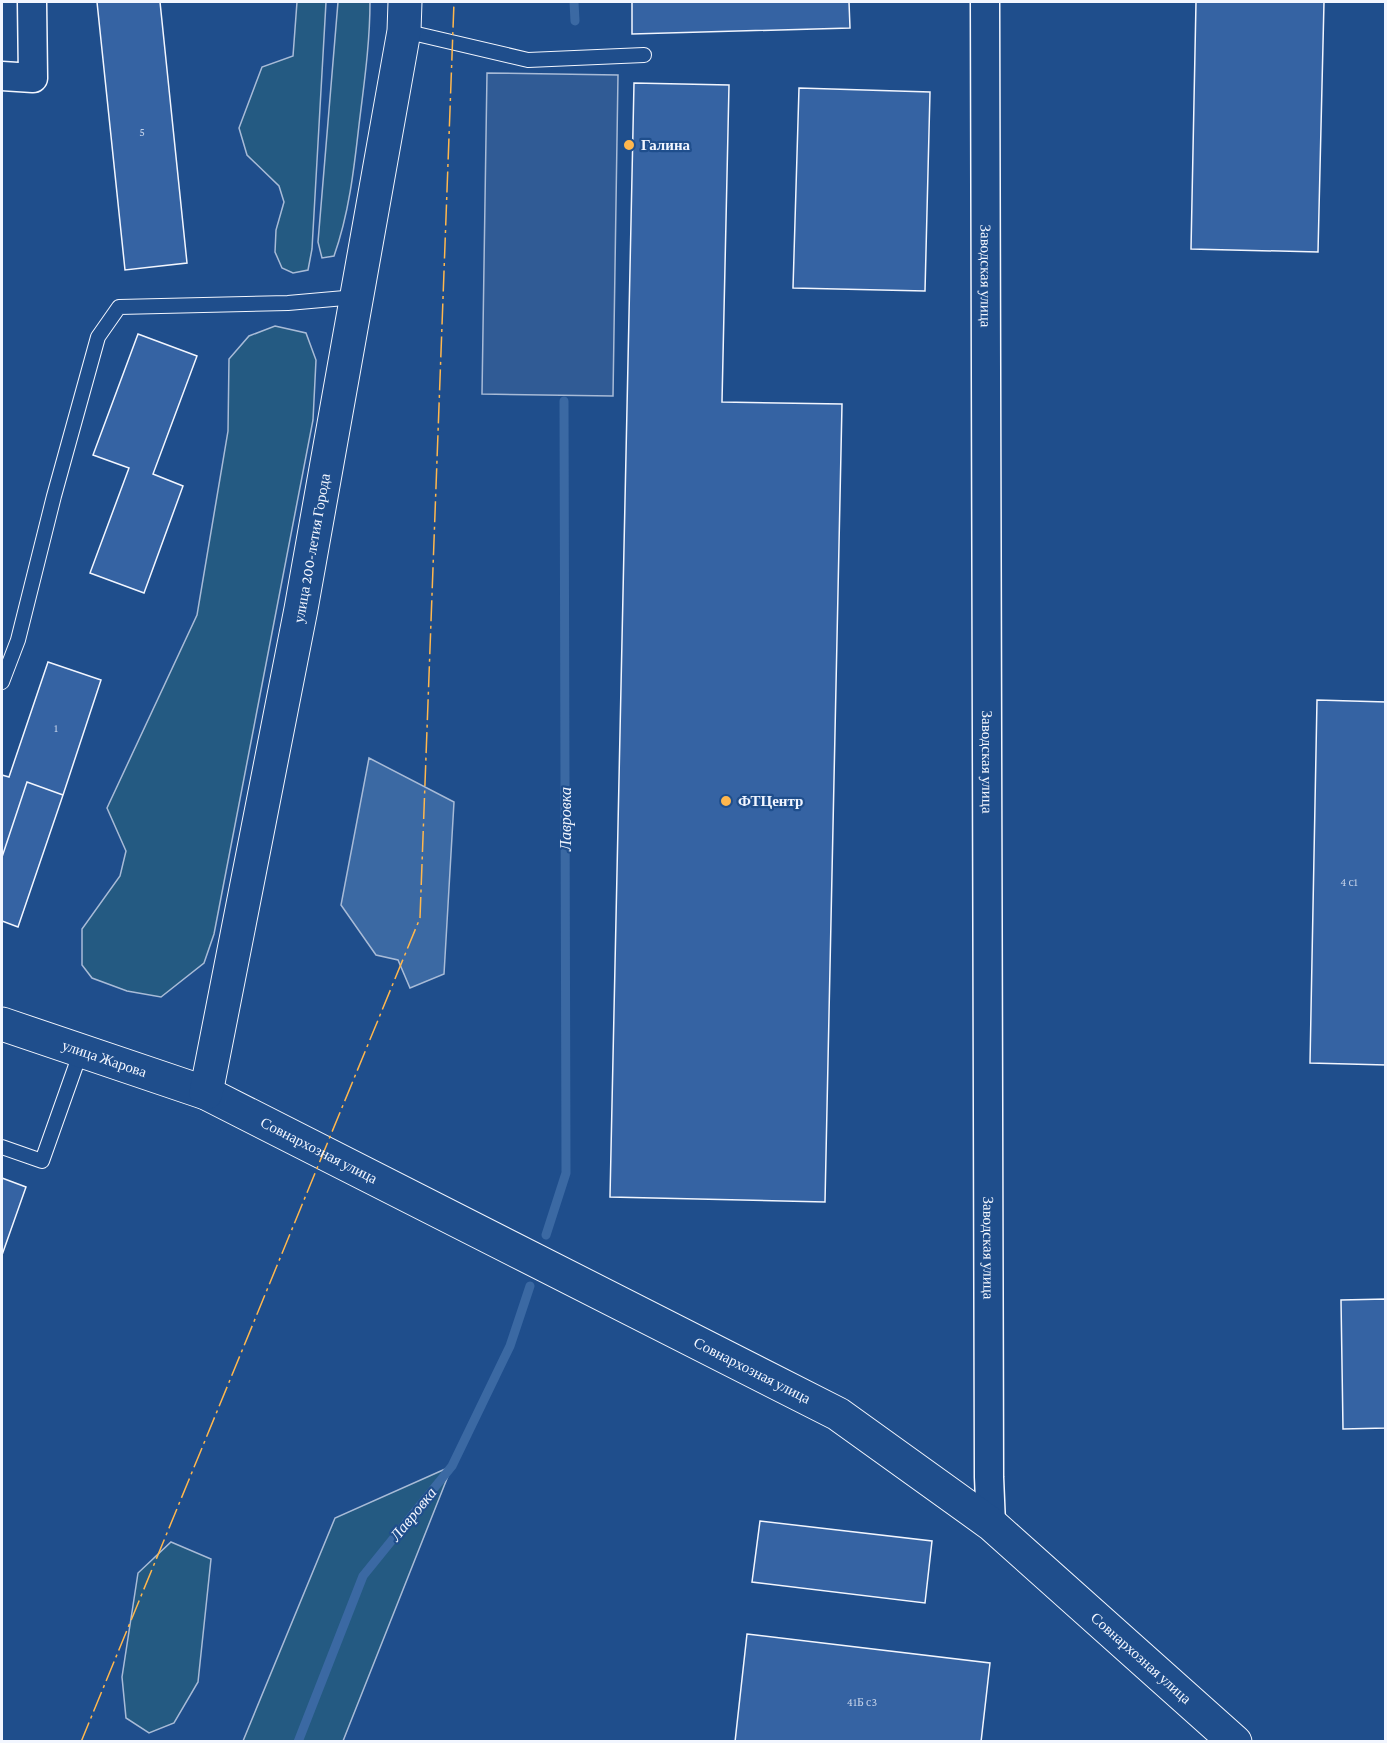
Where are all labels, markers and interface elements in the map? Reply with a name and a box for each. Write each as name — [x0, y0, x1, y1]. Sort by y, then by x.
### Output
house number: 5 — [139, 125, 145, 139]
place label: Галина — [641, 137, 691, 153]
marker: Галина — [622, 138, 636, 152]
street label: Заводская улица — [978, 224, 994, 328]
street label: улица 200-летия Города — [290, 472, 333, 624]
street label: Заводская улица — [979, 710, 995, 814]
house number: 1 — [54, 721, 58, 735]
water label: Лавровка — [557, 787, 575, 852]
place label: ФТЦентр — [738, 793, 803, 809]
marker: ФТЦентр — [719, 794, 733, 808]
house number: 4 с1 — [1340, 875, 1358, 889]
street label: улица Жарова — [60, 1037, 149, 1080]
street label: Совнархозная улица — [258, 1114, 380, 1187]
street label: Заводская улица — [980, 1196, 997, 1300]
street label: Совнархозная улица — [691, 1334, 814, 1407]
water label: Лавровка — [386, 1484, 440, 1546]
street label: Совнархозная улица — [1088, 1609, 1195, 1707]
house number: 41Б с3 — [847, 1695, 877, 1709]

